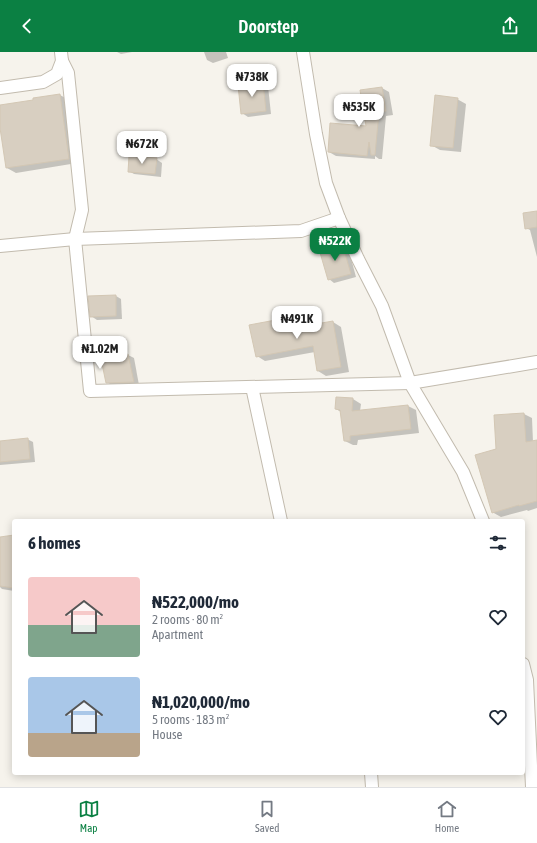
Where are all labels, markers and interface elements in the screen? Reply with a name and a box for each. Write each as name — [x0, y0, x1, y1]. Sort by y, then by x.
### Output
icon: back — [16, 15, 38, 37]
icon: share — [499, 15, 521, 37]
text: Doorstep — [238, 16, 299, 37]
pin: ₦738K — [224, 64, 280, 98]
text: ₦738K — [236, 69, 268, 84]
pin: ₦535K — [331, 94, 387, 128]
text: ₦535K — [343, 99, 375, 114]
pin: ₦672K — [114, 131, 170, 165]
text: ₦672K — [126, 136, 158, 151]
pin: ₦522K — [307, 228, 363, 262]
text: ₦522K — [319, 233, 351, 248]
pin: ₦491K — [269, 306, 325, 340]
text: ₦491K — [281, 311, 313, 326]
pin: ₦1.02M — [67, 336, 133, 370]
text: ₦1.02M — [81, 341, 119, 356]
icon: filters — [487, 532, 509, 554]
text: 6 homes — [28, 533, 81, 553]
text: ₦522,000/mo — [152, 592, 239, 612]
icon: home — [60, 593, 108, 641]
icon: heart — [487, 606, 509, 628]
text: 2 rooms · 80 m² — [152, 612, 223, 627]
text: Apartment — [152, 627, 203, 642]
text: ₦1,020,000/mo — [152, 692, 250, 712]
icon: home — [60, 693, 108, 741]
icon: heart — [487, 706, 509, 728]
text: 5 rooms · 183 m² — [152, 712, 229, 727]
text: House — [152, 727, 182, 742]
tab: Map — [78, 798, 100, 834]
tab: Saved — [255, 798, 279, 834]
tab: Home — [435, 798, 459, 834]

